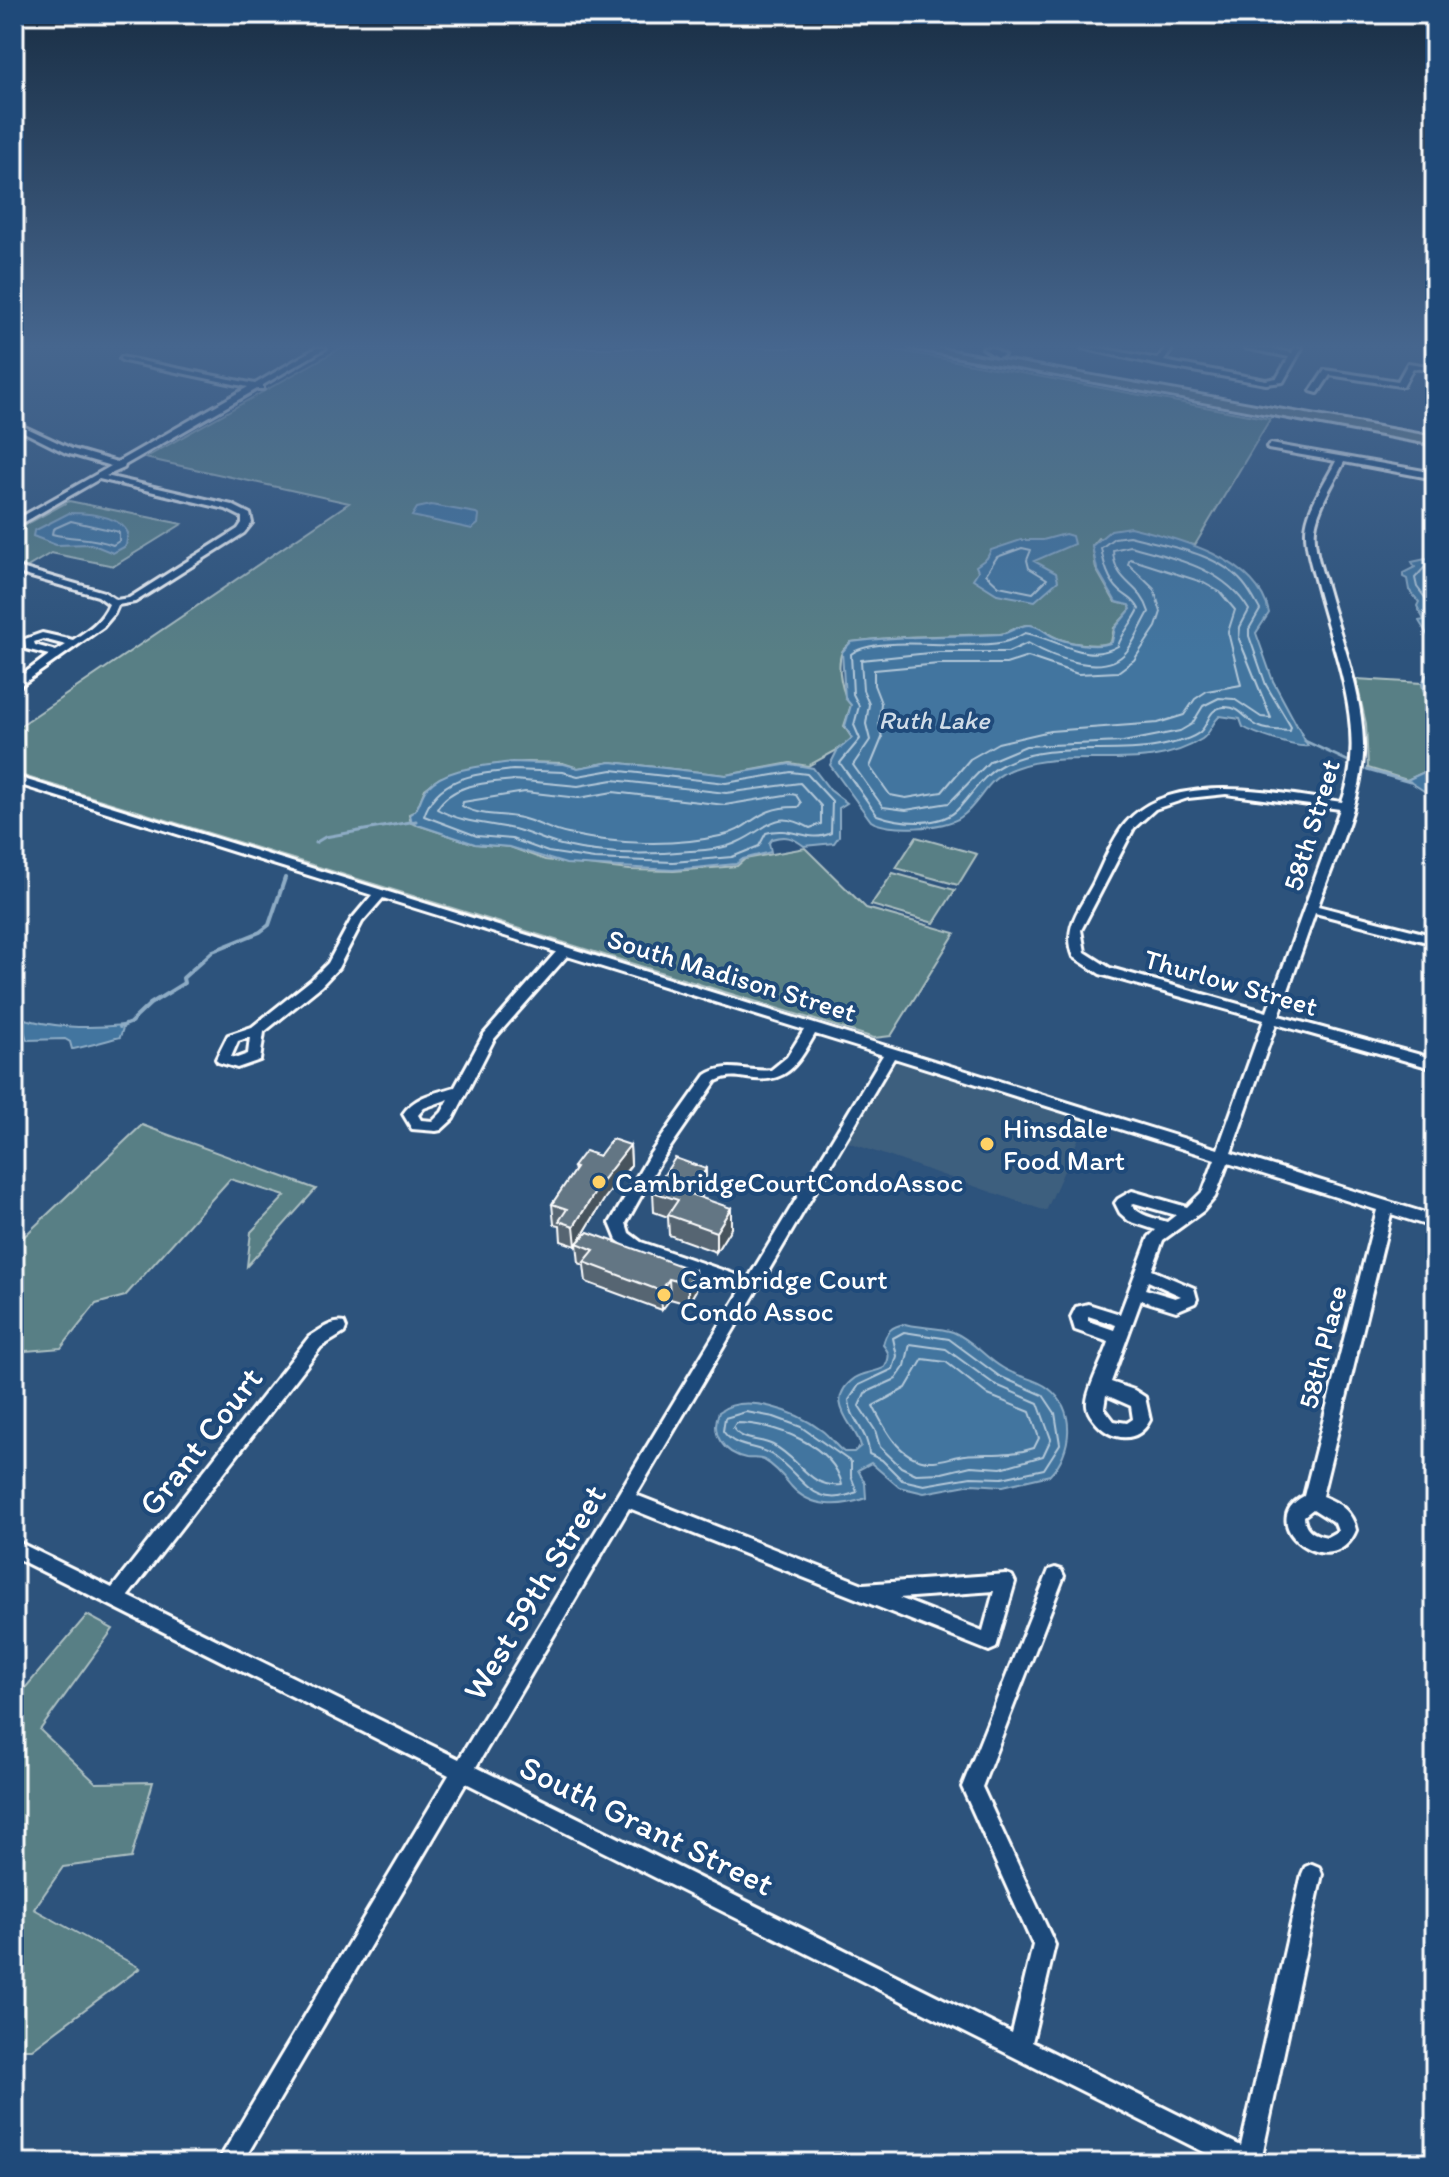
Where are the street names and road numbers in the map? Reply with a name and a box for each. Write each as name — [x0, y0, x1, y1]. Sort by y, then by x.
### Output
street label: 58th Street — [1275, 755, 1347, 895]
street label: South Madison Street — [603, 921, 861, 1029]
street label: Thurlow Street — [1140, 941, 1322, 1023]
street label: 58th Place — [1290, 1282, 1354, 1412]
street label: Grant Court — [130, 1359, 271, 1524]
street label: West 59th Street — [454, 1477, 615, 1708]
street label: South Grant Street — [513, 1746, 781, 1905]

